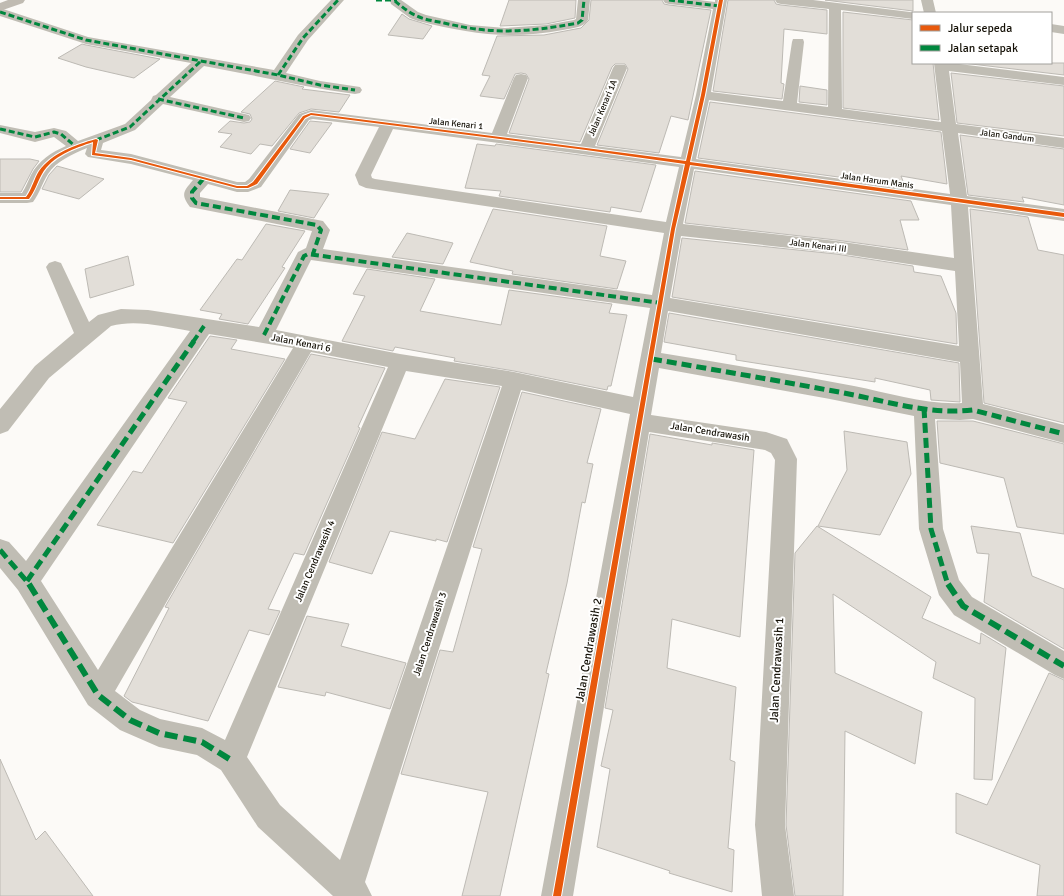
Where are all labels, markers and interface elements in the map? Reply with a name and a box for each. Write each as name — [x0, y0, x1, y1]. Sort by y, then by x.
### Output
legend — [912, 12, 1052, 64]
text: Jalur sepeda — [948, 21, 1012, 36]
text: Jalan setapak — [948, 41, 1018, 56]
street label: Jalan Kenari 1A — [586, 78, 620, 138]
street label: Jalan Kenari 1 — [428, 116, 484, 132]
street label: Jalan Gandum — [979, 127, 1035, 145]
street label: Jalan Harum Manis — [840, 170, 914, 192]
street label: Jalan Kenari III — [789, 237, 847, 255]
street label: Jalan Kenari 6 — [270, 331, 332, 355]
street label: Jalan Cendrawasih — [670, 420, 750, 444]
street label: Jalan Cendrawasih 4 — [292, 518, 338, 604]
street label: Jalan Cendrawasih 3 — [411, 590, 449, 678]
street label: Jalan Cendrawasih 2 — [572, 597, 606, 703]
street label: Jalan Cendrawasih 1 — [767, 617, 787, 723]

